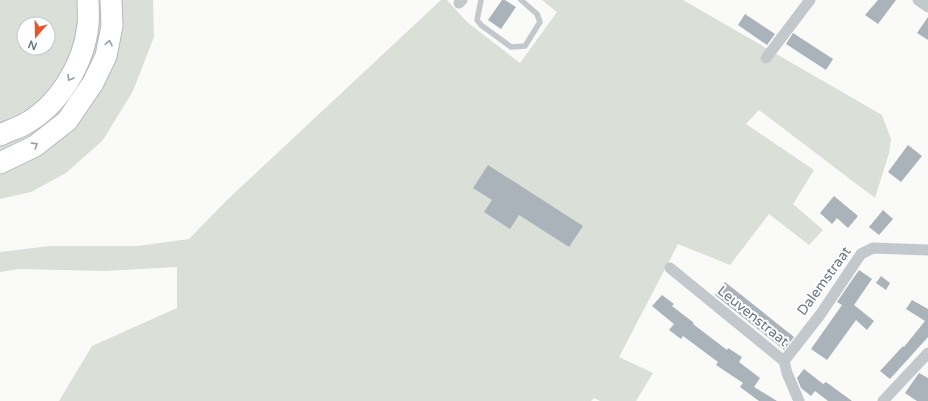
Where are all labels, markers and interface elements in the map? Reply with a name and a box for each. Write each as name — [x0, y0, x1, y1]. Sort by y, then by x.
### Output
north arrow — [16, 16, 56, 56]
text: N — [26, 37, 39, 53]
one-way arrow — [104, 40, 112, 46]
one-way arrow — [67, 74, 74, 81]
one-way arrow — [31, 143, 38, 150]
street label: Dalemstraat — [793, 243, 855, 319]
street label: Leuvenstraat — [714, 282, 792, 350]

